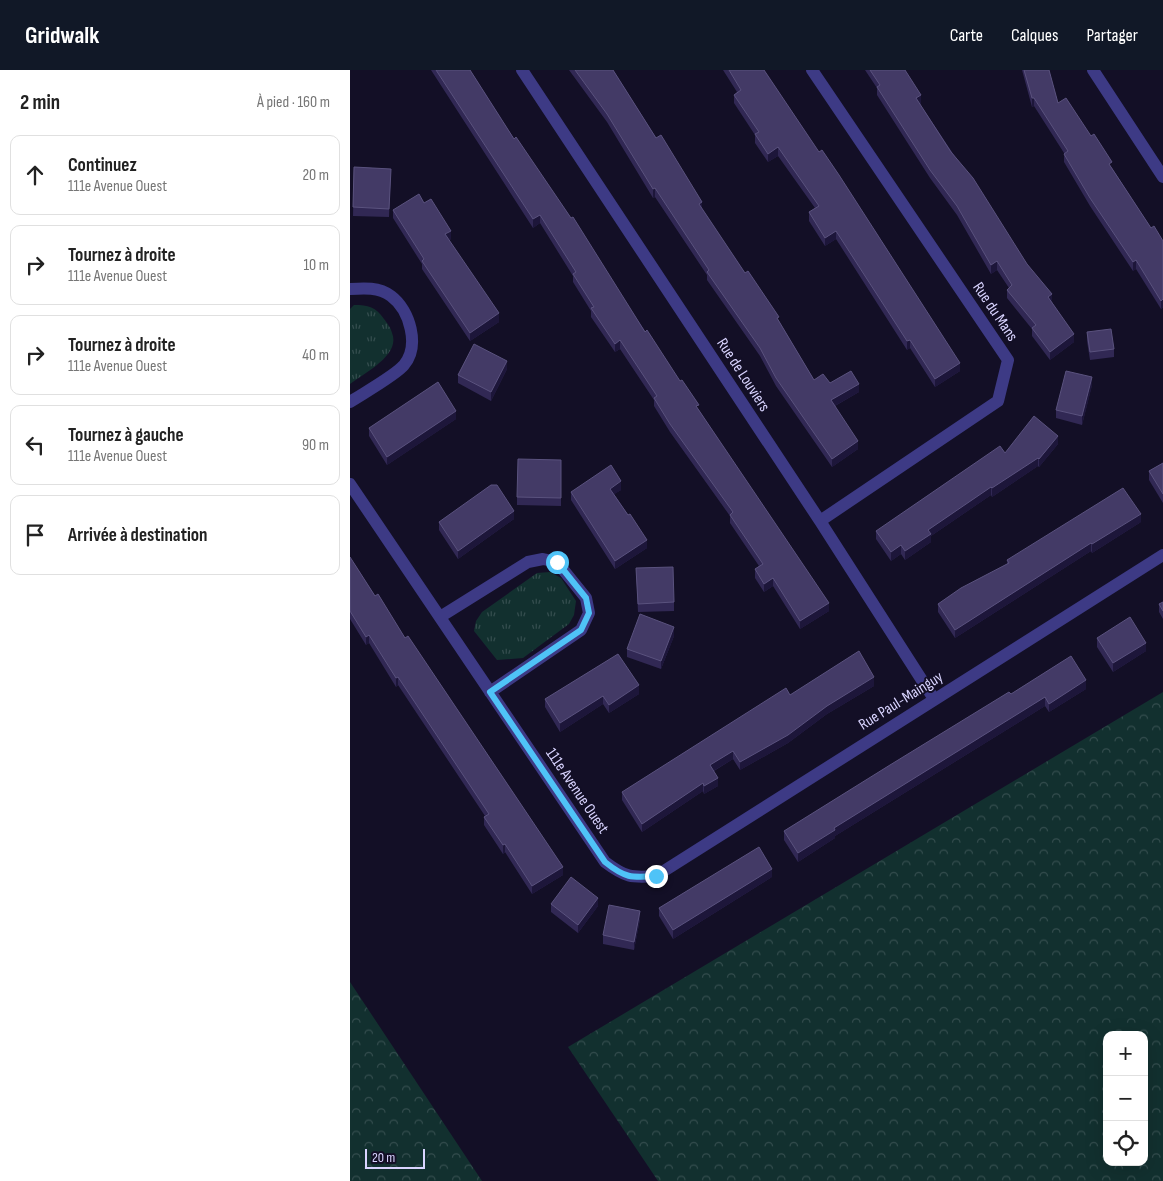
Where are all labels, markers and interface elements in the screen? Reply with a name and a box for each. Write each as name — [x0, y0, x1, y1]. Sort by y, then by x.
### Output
text: Gridwalk — [25, 21, 99, 50]
text: Carte — [950, 25, 983, 46]
text: Calques — [1011, 25, 1058, 46]
text: Partager — [1086, 25, 1138, 46]
text: 2 min — [20, 90, 60, 115]
text: À pied · 160 m — [257, 93, 330, 112]
text: Continuez — [68, 154, 137, 177]
icon: ahead — [21, 161, 49, 189]
text: 20 m — [302, 166, 329, 185]
text: 111e Avenue Ouest — [68, 177, 167, 196]
text: Tournez à droite — [68, 244, 176, 267]
icon: right — [21, 251, 49, 279]
text: 10 m — [303, 256, 329, 275]
text: 111e Avenue Ouest — [68, 267, 167, 286]
street label: Rue du Mans — [968, 279, 1022, 345]
text: Tournez à droite — [68, 334, 176, 357]
street label: Rue de Louviers — [712, 335, 774, 415]
icon: right — [21, 341, 49, 369]
text: 40 m — [302, 346, 329, 365]
text: 111e Avenue Ouest — [68, 357, 167, 376]
text: Tournez à gauche — [68, 424, 184, 447]
icon: left — [21, 431, 49, 459]
text: 90 m — [302, 436, 329, 455]
text: 111e Avenue Ouest — [68, 447, 167, 466]
icon: arrive — [21, 521, 49, 549]
text: Arrivée à destination — [68, 524, 208, 547]
route start — [546, 551, 569, 574]
street label: Rue Paul-Mainguy — [855, 667, 947, 735]
street label: 111e Avenue Ouest — [541, 745, 613, 837]
route end — [645, 865, 668, 888]
map controls — [1103, 1031, 1148, 1166]
button: + — [1103, 1031, 1148, 1076]
button: − — [1103, 1076, 1148, 1121]
button: locate — [1103, 1121, 1148, 1166]
scale bar — [365, 1146, 425, 1169]
text: 20 m — [372, 1149, 395, 1166]

